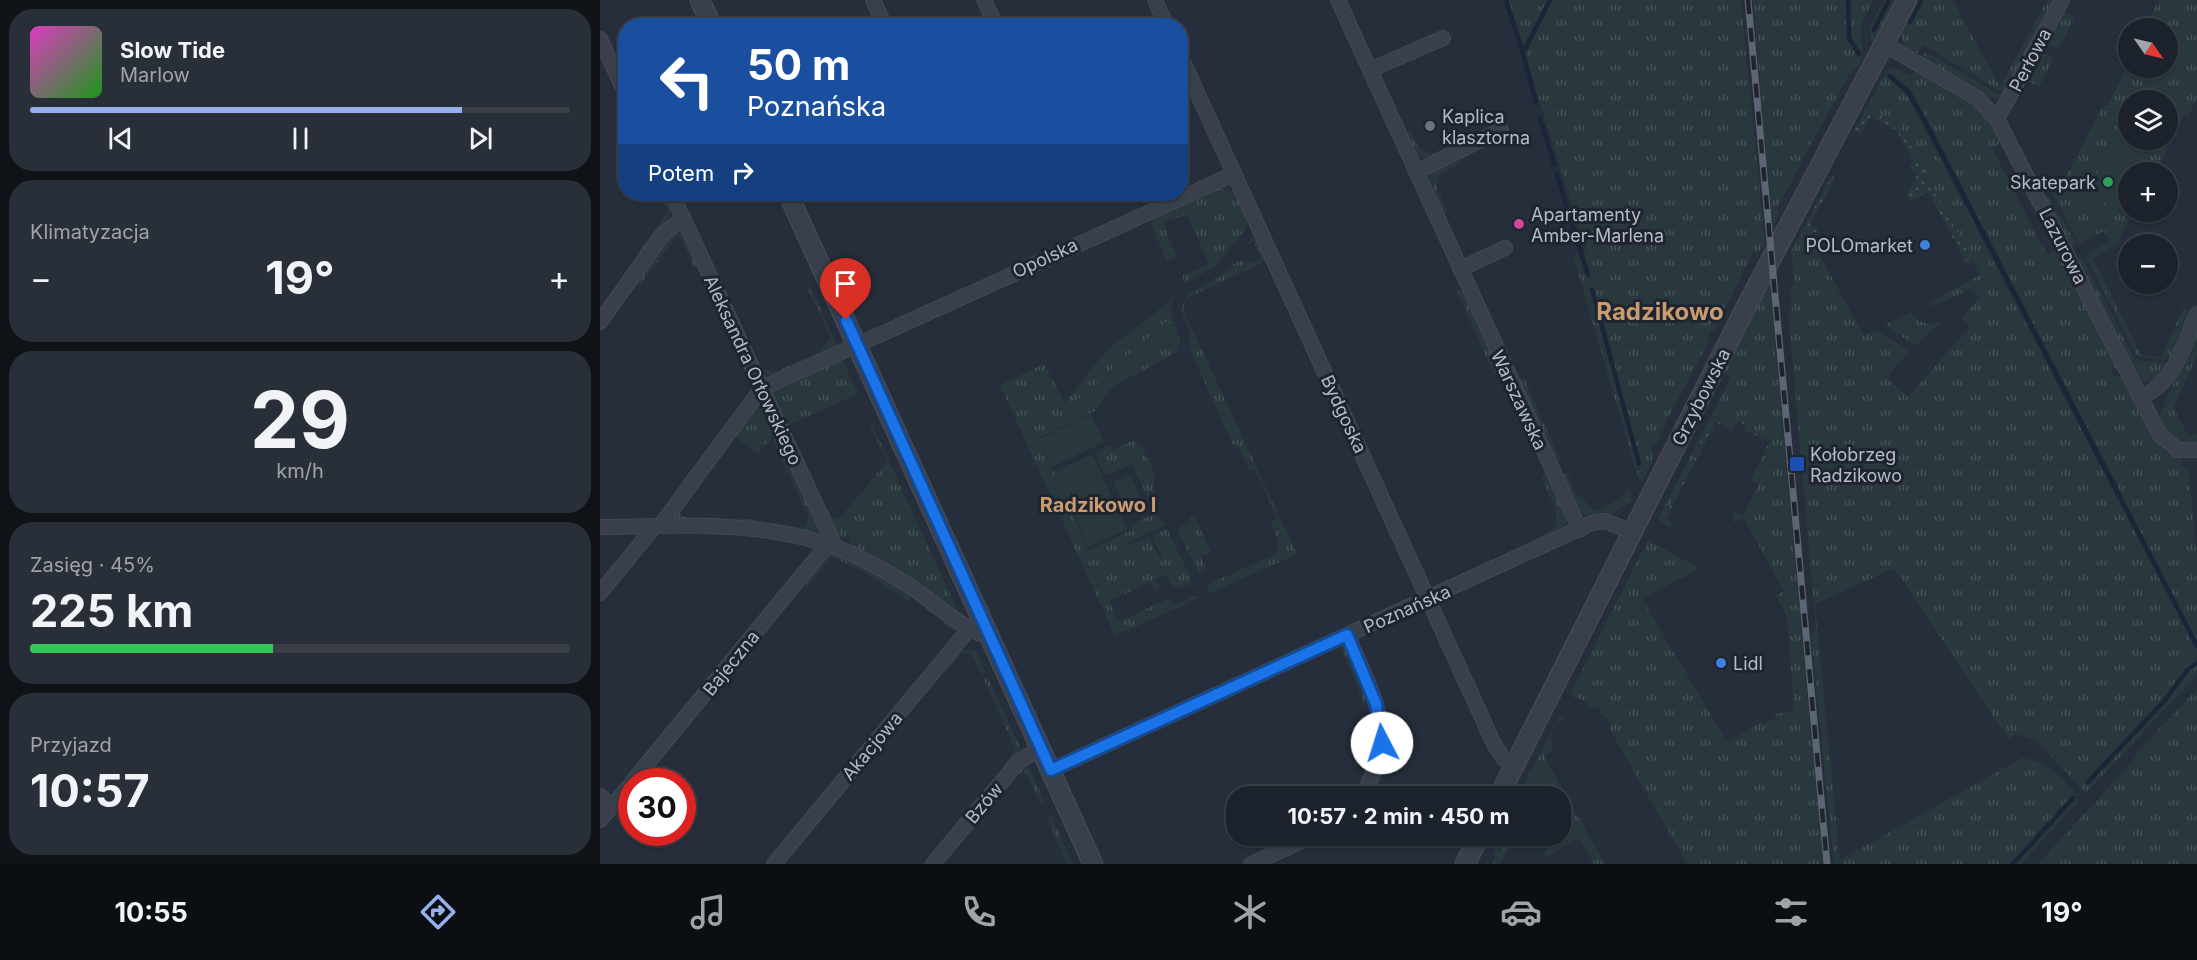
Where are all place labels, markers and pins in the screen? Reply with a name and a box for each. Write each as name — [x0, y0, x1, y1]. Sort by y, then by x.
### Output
place label: Kaplica klasztorna — [1442, 106, 1530, 148]
marker: Kaplica klasztorna — [1423, 119, 1437, 133]
place label: Skatepark — [2010, 172, 2096, 193]
marker: Skatepark — [2101, 175, 2115, 189]
place label: Apartamenty Amber-Marlena — [1531, 204, 1664, 246]
marker: Apartamenty Amber-Marlena — [1512, 217, 1526, 231]
place label: POLOmarket — [1806, 235, 1913, 256]
marker: POLOmarket — [1918, 238, 1932, 252]
pin — [820, 258, 871, 320]
place label: Kołobrzeg Radzikowo — [1810, 444, 1902, 486]
marker: Kołobrzeg Radzikowo — [1788, 455, 1806, 473]
place label: Lidl — [1733, 653, 1763, 674]
marker: Lidl — [1714, 656, 1728, 670]

